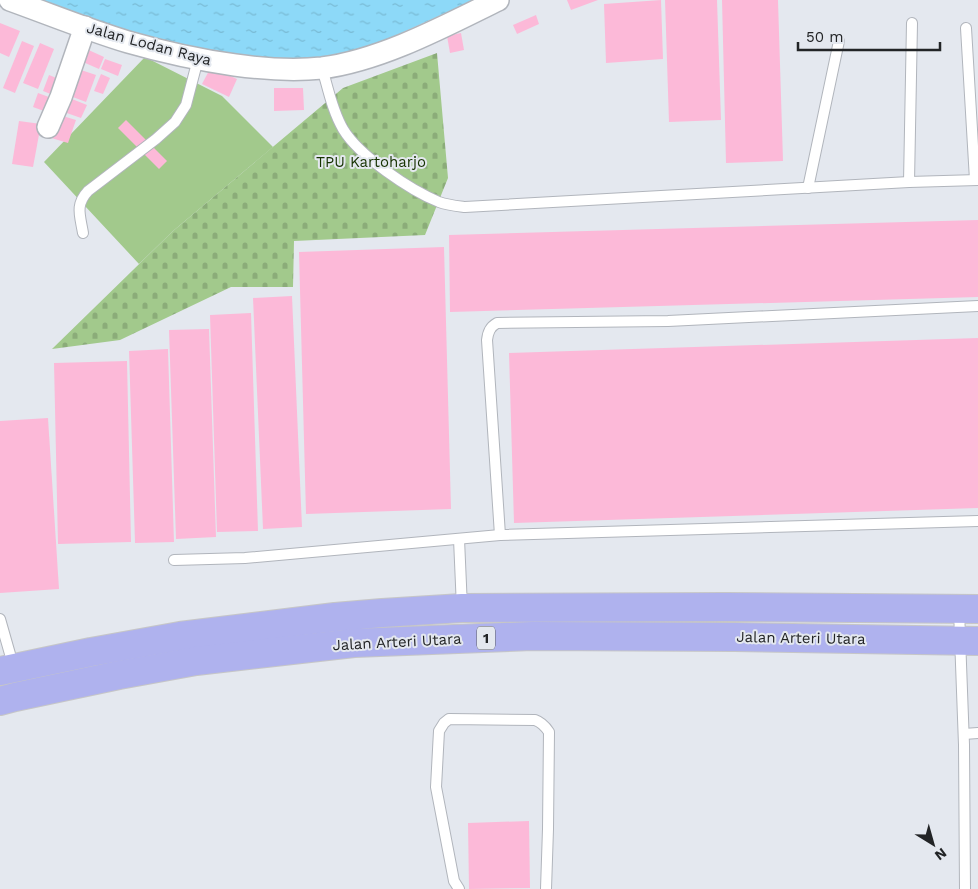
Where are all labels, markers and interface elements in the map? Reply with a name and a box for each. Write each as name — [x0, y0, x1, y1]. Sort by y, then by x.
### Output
street label: Jalan Lodan Raya — [85, 19, 214, 69]
scale bar — [798, 20, 940, 52]
text: 50 m — [806, 28, 843, 46]
park label: TPU Kartoharjo — [316, 153, 426, 171]
road number: 1 — [477, 626, 495, 650]
street label: Jalan Arteri Utara — [736, 628, 866, 648]
street label: Jalan Arteri Utara — [332, 630, 462, 654]
north arrow — [908, 819, 958, 869]
text: N — [932, 845, 950, 864]

